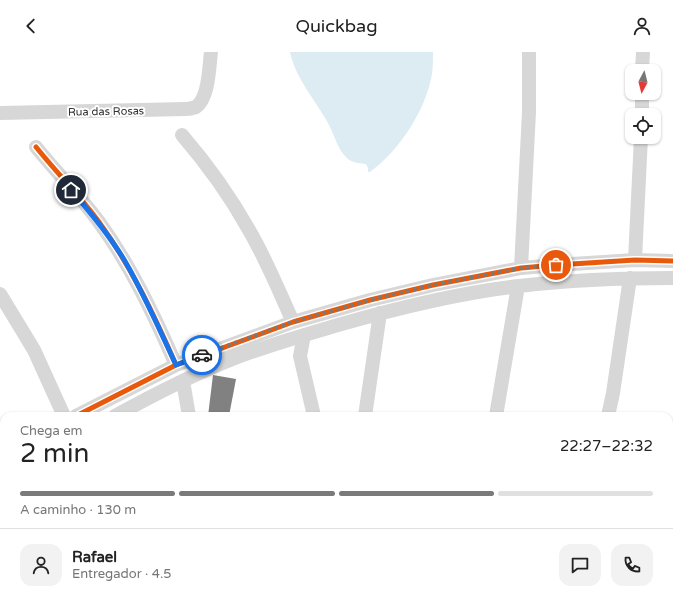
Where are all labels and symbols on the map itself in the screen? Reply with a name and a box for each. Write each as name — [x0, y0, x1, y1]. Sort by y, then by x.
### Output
north arrow — [625, 64, 661, 100]
street label: Rua das Rosas — [68, 104, 144, 119]
pin — [54, 173, 88, 207]
pin — [539, 248, 573, 282]
courier — [182, 335, 222, 375]

